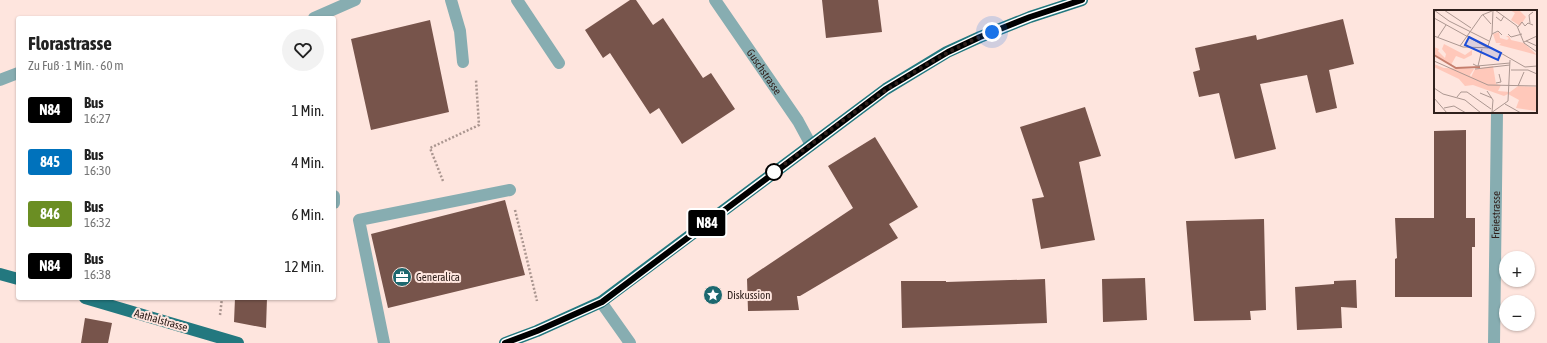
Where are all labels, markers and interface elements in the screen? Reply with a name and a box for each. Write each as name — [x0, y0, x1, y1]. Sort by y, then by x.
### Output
inset map — [1434, 10, 1537, 113]
your location — [982, 22, 1002, 42]
button: heart — [282, 29, 324, 71]
text: Florastrasse — [28, 32, 112, 54]
street label: Guschstrasse — [744, 47, 784, 97]
text: Zu Fuß · 1 Min. · 60 m — [28, 58, 124, 73]
text: Bus — [84, 94, 104, 111]
text: N84 — [39, 102, 61, 118]
text: 1 Min. — [291, 102, 324, 119]
text: 16:27 — [84, 111, 111, 126]
text: Bus — [84, 146, 104, 163]
text: 845 — [40, 154, 60, 170]
text: 4 Min. — [291, 154, 324, 171]
text: 16:30 — [84, 163, 111, 178]
unlabelled marker — [765, 163, 783, 181]
street label: Freiestrasse — [1489, 191, 1502, 239]
text: Bus — [84, 198, 104, 215]
text: 846 — [40, 206, 60, 222]
text: 6 Min. — [291, 206, 324, 223]
line badge: N84 — [684, 210, 730, 236]
text: 16:32 — [84, 215, 111, 230]
text: N84 — [696, 215, 718, 231]
text: Bus — [84, 250, 104, 267]
map controls — [1499, 251, 1535, 331]
button: + — [1499, 251, 1535, 287]
text: N84 — [39, 258, 61, 274]
text: 12 Min. — [284, 258, 324, 275]
office icon: Generalica — [391, 266, 413, 288]
text: 16:38 — [84, 267, 111, 282]
place label: Generalica — [416, 271, 460, 283]
place icon: Diskussion — [702, 284, 724, 306]
place label: Diskussion — [727, 289, 771, 301]
button: − — [1499, 295, 1535, 331]
street label: Aathalstrasse — [133, 307, 189, 333]

